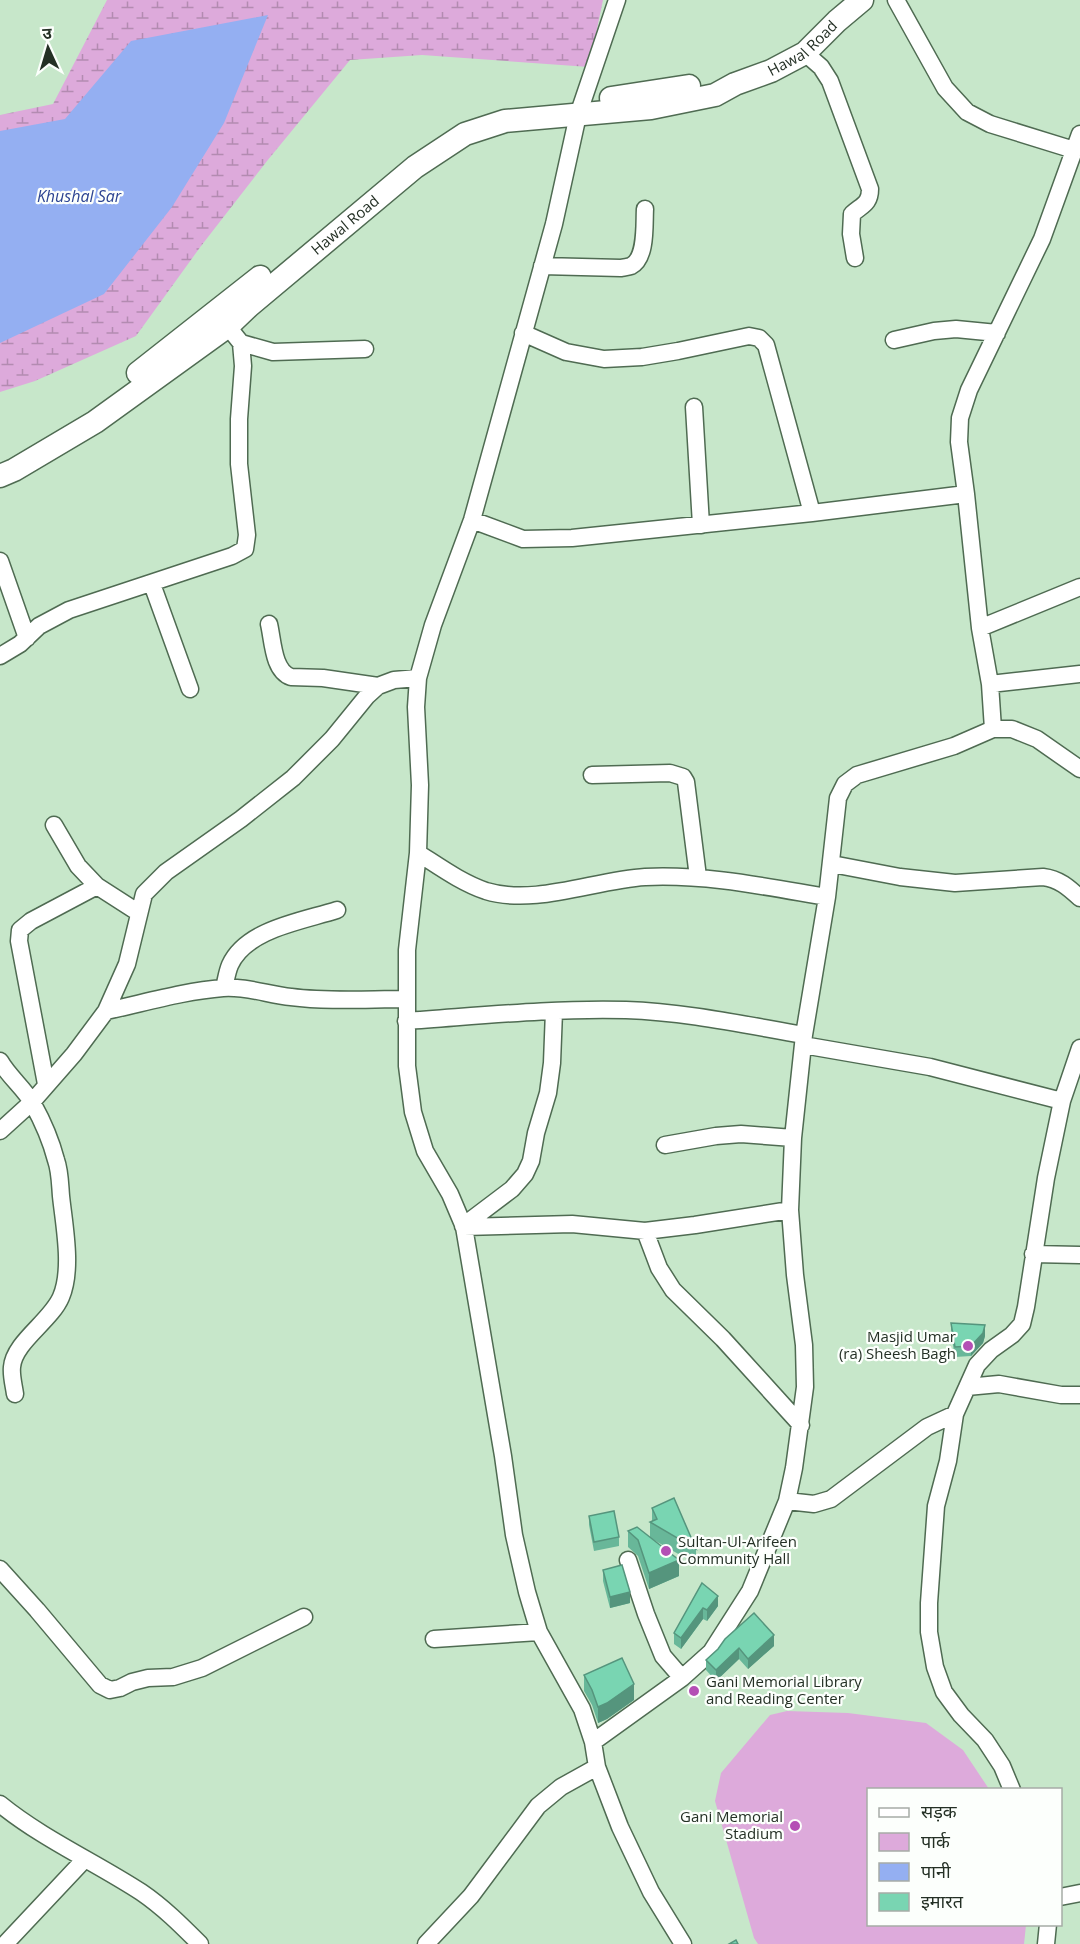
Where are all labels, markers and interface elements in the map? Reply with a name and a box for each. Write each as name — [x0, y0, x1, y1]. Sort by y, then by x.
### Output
street label: Hawal Road — [764, 15, 841, 80]
north arrow — [18, 18, 78, 78]
text: उ — [42, 22, 53, 44]
water label: Khushal Sar — [37, 185, 122, 207]
street label: Hawal Road — [306, 190, 383, 259]
place label: Masjid Umar (ra) Sheesh Bagh — [839, 1326, 956, 1363]
marker: Masjid Umar (ra) Sheesh Bagh — [961, 1339, 975, 1353]
place label: Sultan-Ul-Arifeen Community Hall — [678, 1531, 797, 1568]
marker: Sultan-Ul-Arifeen Community Hall — [659, 1544, 673, 1558]
place label: Gani Memorial Library and Reading Center — [706, 1671, 862, 1708]
marker: Gani Memorial Library and Reading Center — [687, 1684, 701, 1698]
legend — [867, 1788, 1062, 1926]
text: सड़क — [921, 1799, 958, 1823]
place label: Gani Memorial Stadium — [680, 1806, 783, 1843]
marker: Gani Memorial Stadium — [788, 1819, 802, 1833]
text: पार्क — [921, 1829, 951, 1853]
text: पानी — [921, 1859, 951, 1883]
text: इमारत — [921, 1889, 964, 1913]

